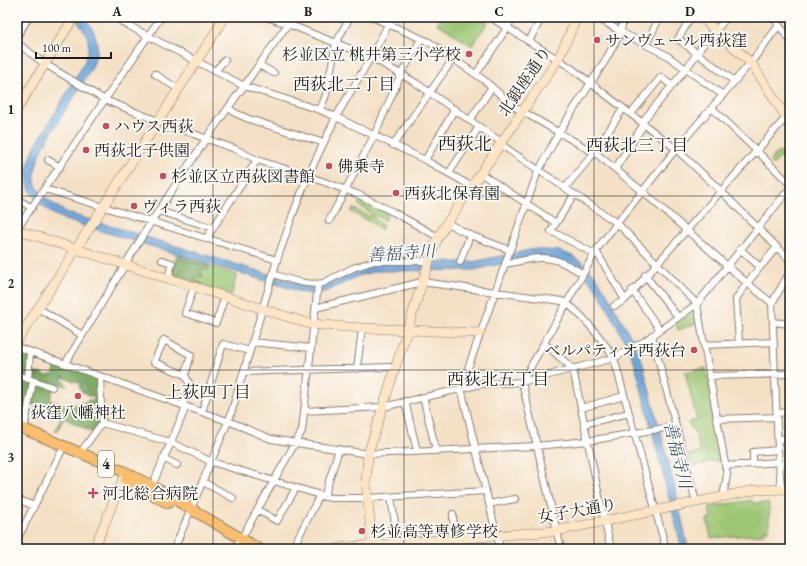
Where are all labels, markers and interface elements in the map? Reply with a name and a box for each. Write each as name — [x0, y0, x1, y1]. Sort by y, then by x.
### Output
text: A — [111, 3, 122, 20]
text: B — [304, 3, 312, 20]
text: C — [494, 3, 504, 20]
text: D — [685, 3, 695, 20]
place label: サンヴェール西荻窪 — [605, 30, 747, 51]
scale bar — [36, 34, 111, 60]
marker: サンヴェール西荻窪 — [592, 35, 602, 45]
text: 100 m — [42, 40, 72, 56]
street label: 北銀座通り — [493, 42, 555, 120]
place label: 杉並区立 桃井第三小学校 — [282, 44, 461, 65]
marker: 杉並区立 桃井第三小学校 — [464, 49, 474, 59]
district label: 西荻北二丁目 — [293, 73, 395, 95]
text: 1 — [8, 101, 15, 118]
place label: ハウス西荻 — [114, 116, 194, 137]
marker: ハウス西荻 — [101, 121, 111, 131]
district label: 西荻北 — [438, 132, 492, 155]
district label: 西荻北三丁目 — [586, 134, 688, 156]
place label: 西荻北子供園 — [94, 140, 190, 161]
marker: 西荻北子供園 — [81, 145, 91, 155]
place label: 佛乗寺 — [337, 156, 385, 177]
marker: 佛乗寺 — [324, 161, 334, 171]
place label: 杉並区立西荻図書館 — [171, 166, 315, 187]
marker: 杉並区立西荻図書館 — [158, 171, 168, 181]
place label: 西荻北保育園 — [404, 183, 500, 204]
marker: 西荻北保育園 — [391, 188, 401, 198]
place label: ヴィラ西荻 — [142, 196, 221, 217]
marker: ヴィラ西荻 — [129, 201, 139, 211]
water label: 善福寺川 — [366, 240, 438, 266]
text: 2 — [8, 275, 15, 292]
place label: ベルパティオ西荻台 — [544, 340, 686, 361]
marker: ベルパティオ西荻台 — [689, 345, 699, 355]
district label: 西荻北五丁目 — [447, 368, 549, 390]
district label: 上荻四丁目 — [166, 381, 251, 403]
marker: 荻窪八幡神社 — [73, 391, 83, 401]
place label: 荻窪八幡神社 — [30, 402, 126, 423]
water label: 善福寺川 — [659, 419, 697, 493]
text: 3 — [8, 449, 15, 466]
road number: 4 — [98, 451, 114, 477]
place label: 河北総合病院 — [102, 483, 198, 504]
marker: 河北総合病院 — [87, 487, 99, 499]
street label: 女子大通り — [536, 493, 618, 528]
place label: 杉並高等専修学校 — [370, 521, 498, 542]
marker: 杉並高等専修学校 — [357, 526, 367, 536]

